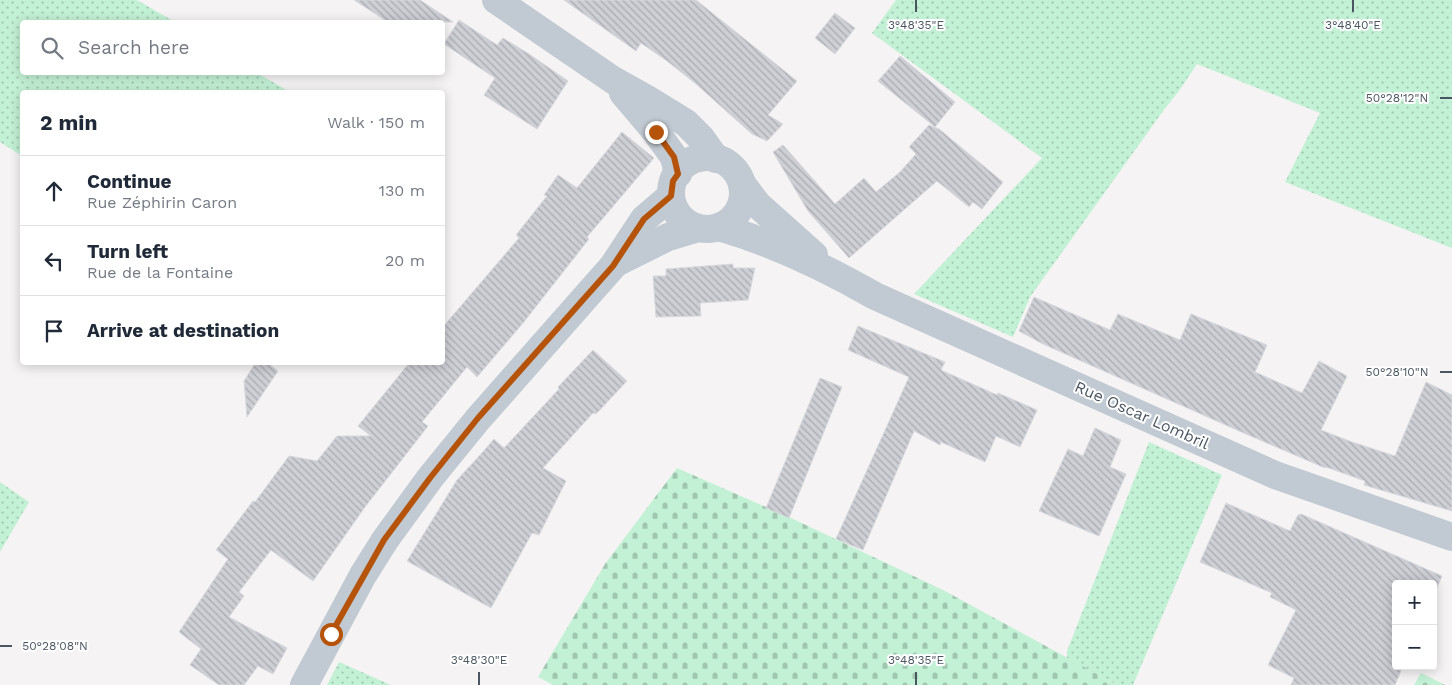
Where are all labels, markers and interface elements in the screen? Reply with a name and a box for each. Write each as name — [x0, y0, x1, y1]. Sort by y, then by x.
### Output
text: 3°48'35"E — [888, 18, 944, 32]
text: 3°48'40"E — [1325, 18, 1381, 32]
search box — [20, 20, 445, 75]
icon: search — [38, 34, 66, 62]
text: Search here — [78, 36, 189, 59]
text: 50°28'12"N — [1366, 91, 1428, 105]
text: 2 min — [40, 110, 97, 135]
text: Walk · 150 m — [327, 113, 425, 132]
route end — [645, 121, 668, 144]
text: Continue — [87, 170, 171, 193]
icon: ahead — [40, 177, 68, 205]
text: 130 m — [379, 181, 425, 200]
text: Rue Zéphirin Caron — [87, 193, 237, 212]
text: Turn left — [87, 240, 168, 263]
icon: left — [40, 247, 68, 275]
text: 20 m — [385, 251, 425, 270]
text: Rue de la Fontaine — [87, 263, 233, 282]
icon: arrive — [40, 317, 68, 345]
text: Arrive at destination — [87, 319, 279, 342]
text: 50°28'10"N — [1366, 365, 1428, 379]
street label: Rue Oscar Lombril — [1072, 377, 1212, 453]
map controls — [1392, 580, 1437, 670]
button: + — [1392, 580, 1437, 625]
route start — [320, 623, 343, 646]
button: − — [1392, 625, 1437, 670]
text: 50°28'08"N — [22, 639, 88, 653]
text: 3°48'30"E — [451, 653, 508, 667]
text: 3°48'35"E — [888, 653, 944, 667]

